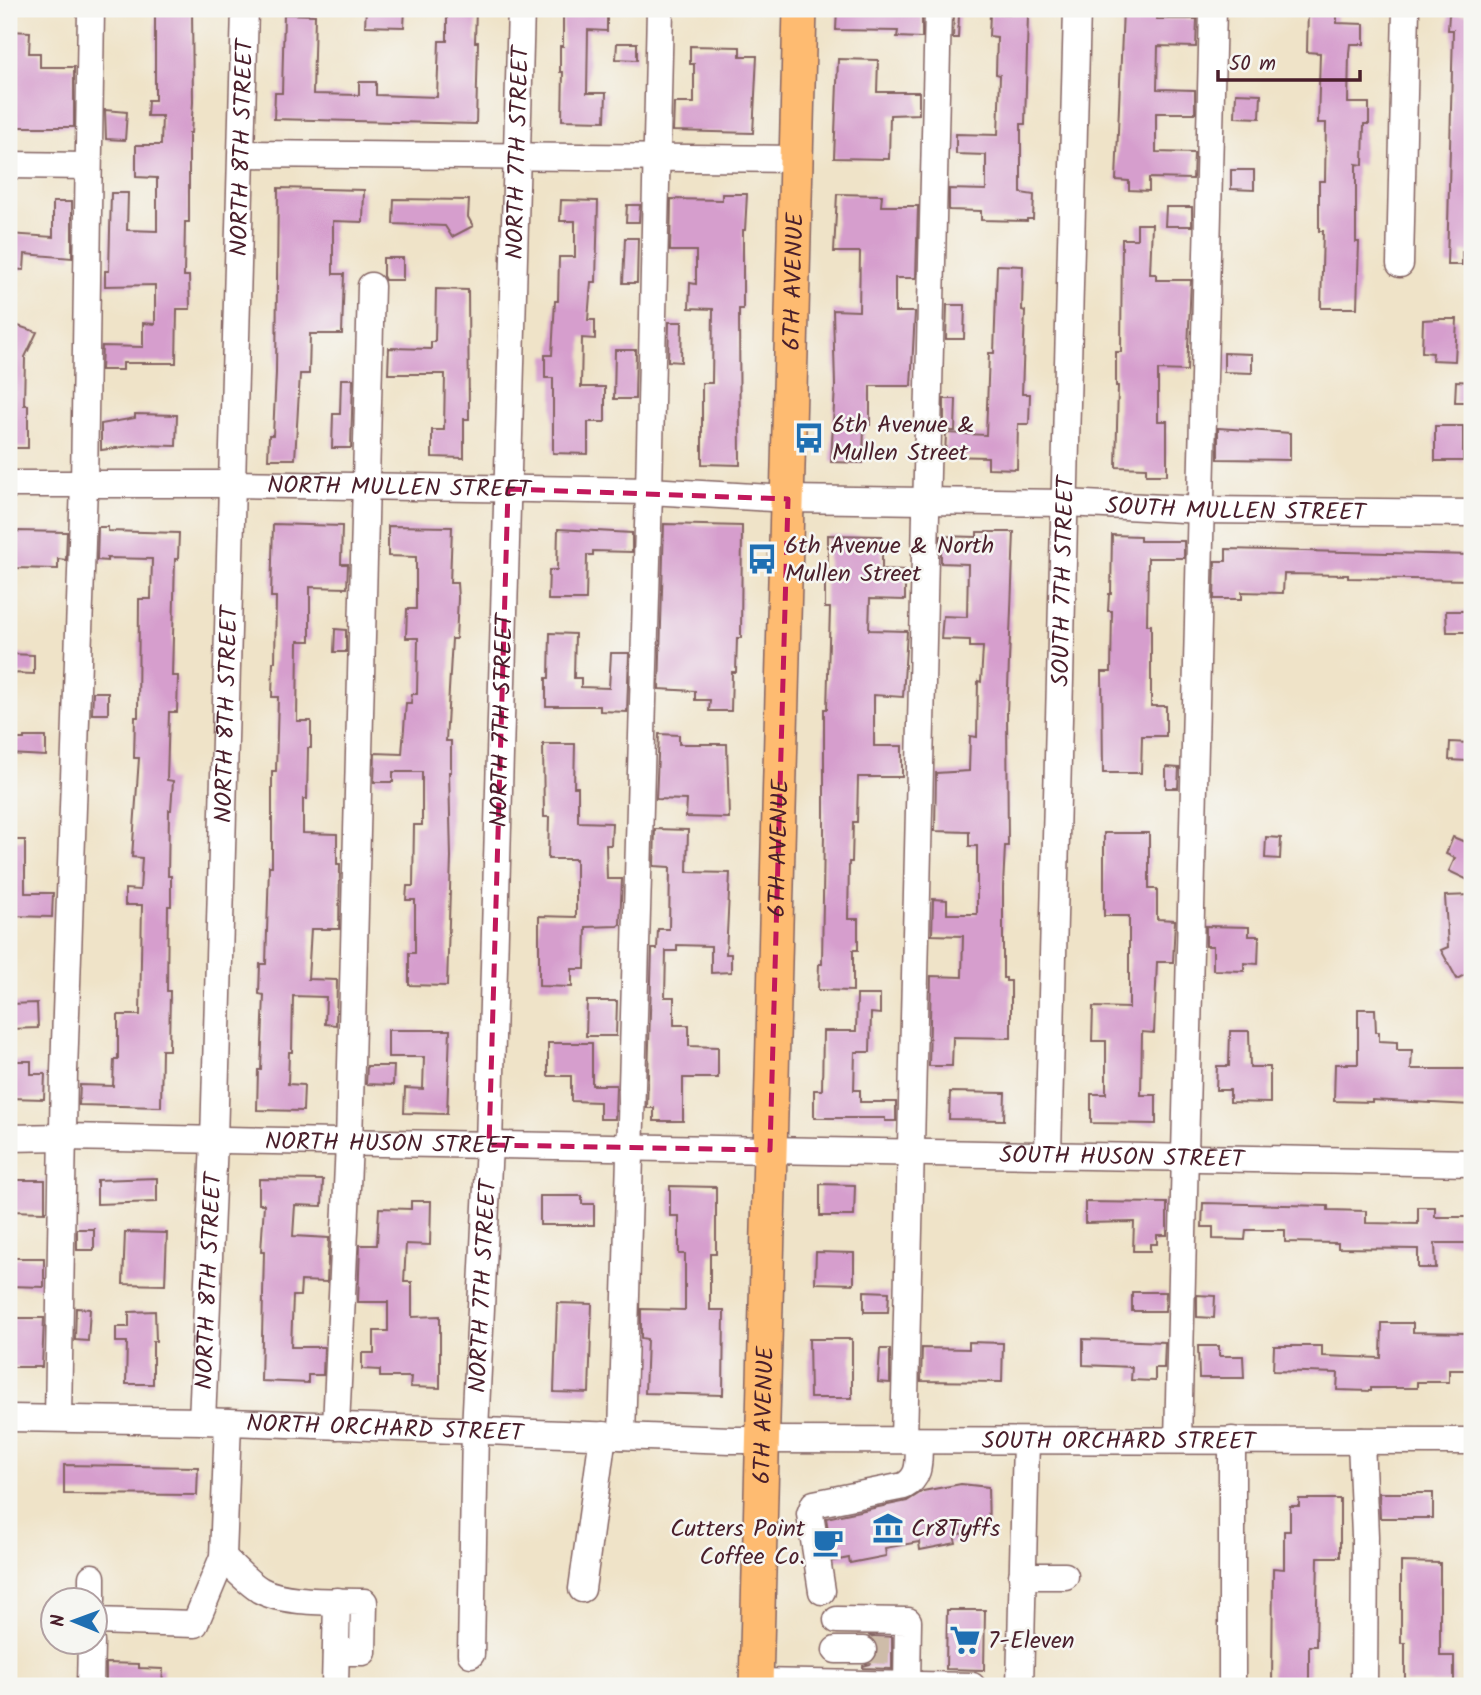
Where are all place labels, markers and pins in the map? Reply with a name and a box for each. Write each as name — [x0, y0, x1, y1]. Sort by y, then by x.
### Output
place label: 6th Avenue & Mullen Street — [832, 406, 974, 473]
bus stop icon: 6th Avenue & Mullen Street — [792, 421, 826, 455]
place label: 6th Avenue & North Mullen Street — [785, 527, 994, 594]
bus stop icon: 6th Avenue & North Mullen Street — [745, 542, 779, 576]
place label: Cutters Point Coffee Co. — [670, 1510, 806, 1577]
place label: Cr8Tyffs — [911, 1510, 1000, 1549]
museum icon: Cr8Tyffs — [871, 1511, 905, 1545]
cafe icon: Cutters Point Coffee Co. — [811, 1525, 845, 1559]
place label: 7-Eleven — [988, 1622, 1075, 1661]
supermarket icon: 7-Eleven — [948, 1623, 982, 1657]

